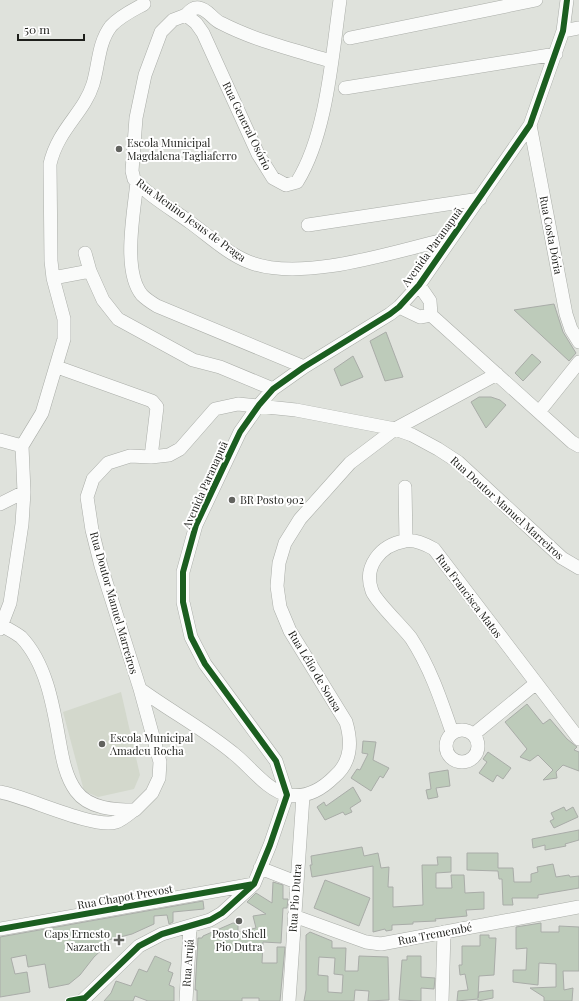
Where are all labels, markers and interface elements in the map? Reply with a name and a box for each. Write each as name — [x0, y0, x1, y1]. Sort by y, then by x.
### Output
scale bar — [18, 16, 84, 42]
text: 50 m — [24, 21, 50, 37]
street label: Rua General Osório — [220, 79, 275, 172]
place label: Escola Municipal Magdalena Tagliaferro — [127, 135, 237, 163]
marker: Escola Municipal Magdalena Tagliaferro — [114, 144, 124, 154]
street label: Rua Menino Jesus de Praga — [133, 175, 250, 265]
street label: Rua Costa Dória — [537, 194, 567, 276]
street label: Avenida Paranapuã — [397, 204, 466, 290]
street label: Avenida Paranapuã — [178, 438, 231, 532]
street label: Rua Doutor Manuel Marreiros — [447, 453, 567, 563]
place label: BR Posto 902 — [240, 492, 304, 507]
marker: BR Posto 902 — [227, 495, 237, 505]
street label: Rua Doutor Manuel Marreiros — [87, 530, 142, 676]
street label: Rua Francisca Matos — [433, 551, 506, 641]
street label: Rua Lélio de Sousa — [285, 627, 346, 715]
place label: Escola Municipal Amadeu Rocha — [109, 730, 193, 758]
marker: Escola Municipal Amadeu Rocha — [97, 739, 107, 749]
street label: Rua Pio Dutra — [285, 863, 304, 933]
street label: Rua Chapot Prevost — [76, 881, 174, 912]
marker: Posto Shell Pio Dutra — [234, 916, 244, 926]
street label: Rua Tremembé — [397, 919, 474, 948]
place label: Caps Ernesto Nazareth — [44, 926, 111, 954]
place label: Posto Shell Pio Dutra — [212, 926, 266, 954]
marker: Caps Ernesto Nazareth — [113, 934, 125, 946]
street label: Rua Arujá — [178, 938, 197, 987]

